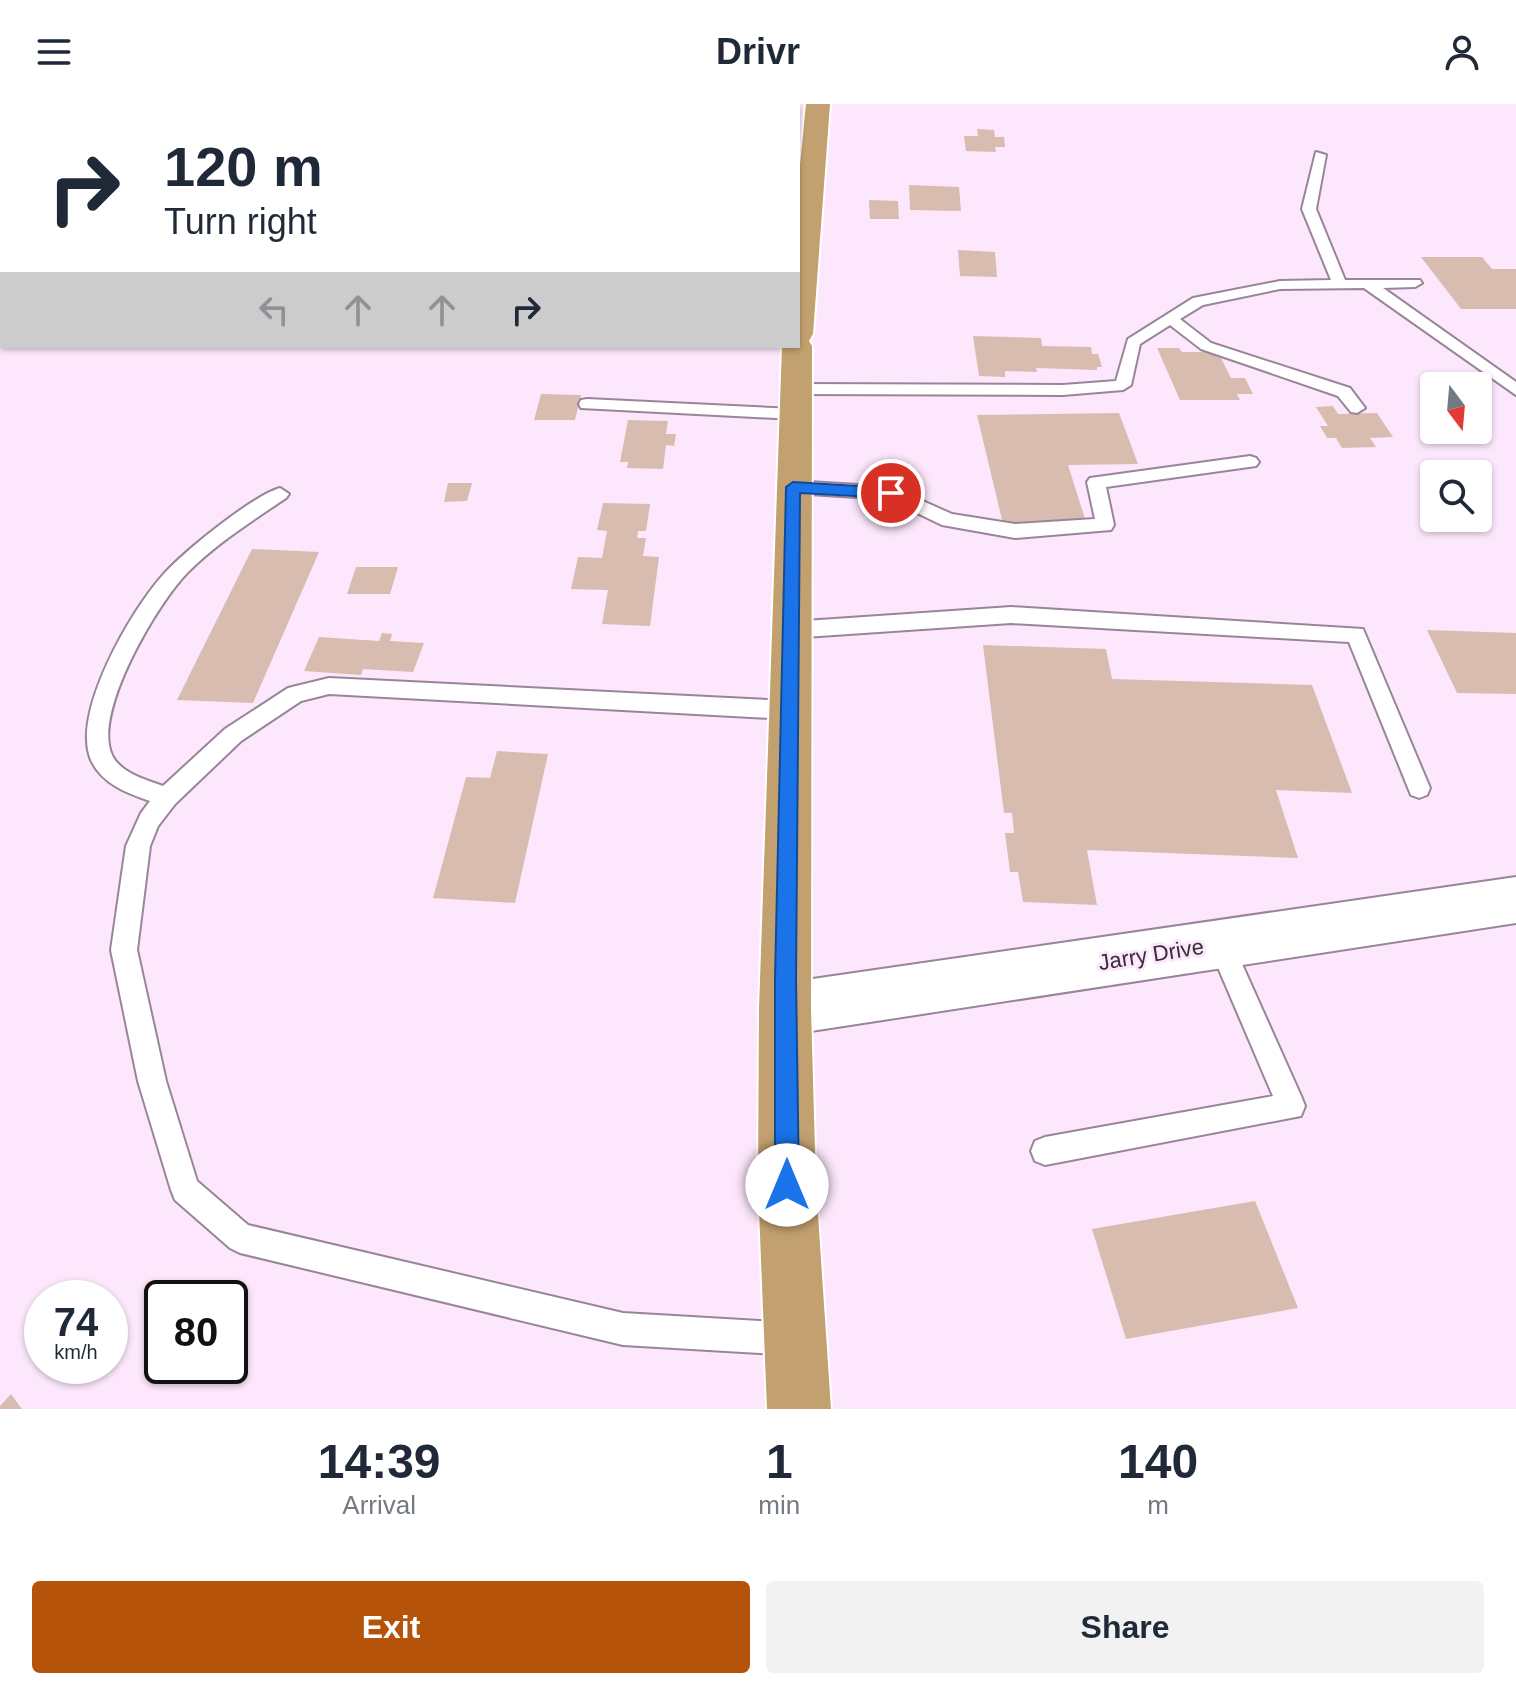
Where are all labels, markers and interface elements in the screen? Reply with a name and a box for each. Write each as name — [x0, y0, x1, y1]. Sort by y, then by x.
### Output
icon: menu — [32, 30, 76, 74]
icon: person — [1440, 30, 1484, 74]
text: Drivr — [716, 31, 800, 72]
text: 120 m — [164, 135, 323, 198]
icon: right — [32, 136, 136, 240]
text: Turn right — [164, 201, 317, 242]
icon: left — [252, 288, 296, 332]
icon: ahead — [336, 288, 380, 332]
icon: ahead — [420, 288, 464, 332]
icon: right — [504, 288, 548, 332]
north arrow — [1420, 372, 1492, 444]
map controls — [1420, 372, 1492, 532]
pin — [857, 459, 925, 527]
button: search — [1420, 460, 1492, 532]
icon: arrive — [869, 471, 913, 515]
street label: Jarry Drive — [1097, 934, 1206, 975]
position arrow — [745, 1143, 829, 1227]
speed limit sign: 80 — [144, 1280, 248, 1384]
text: 74 — [54, 1300, 98, 1344]
text: km/h — [54, 1341, 98, 1363]
text: 14:39 — [318, 1435, 441, 1488]
text: 1 — [766, 1435, 793, 1488]
text: 140 — [1118, 1435, 1198, 1488]
text: Arrival — [342, 1490, 416, 1520]
text: min — [758, 1490, 800, 1520]
text: m — [1147, 1490, 1169, 1520]
button: Exit — [32, 1581, 750, 1673]
button: Share — [766, 1581, 1484, 1673]

